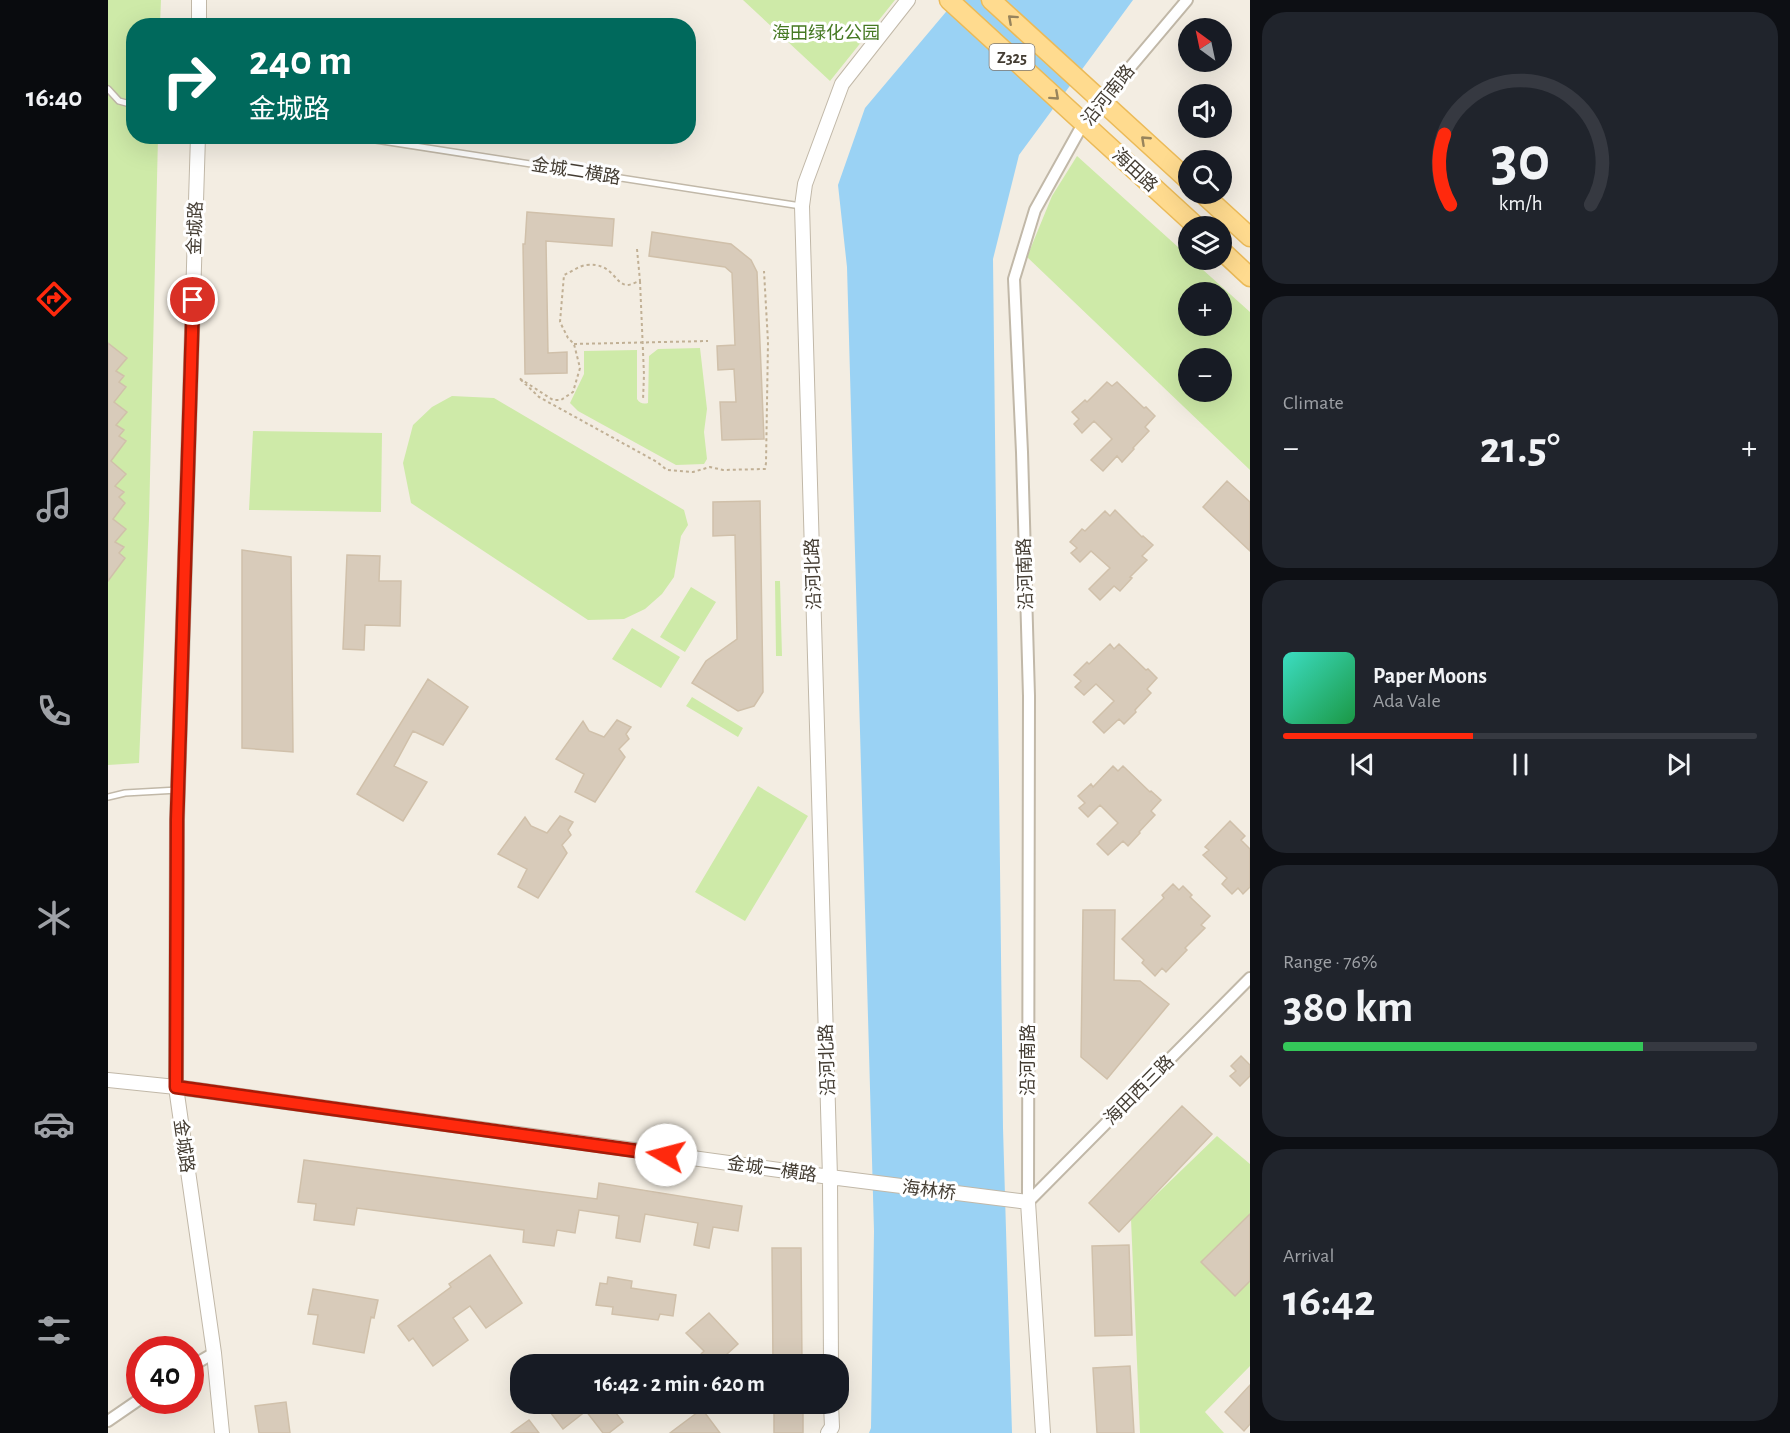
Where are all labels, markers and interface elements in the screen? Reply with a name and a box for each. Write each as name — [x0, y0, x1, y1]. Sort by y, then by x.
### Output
one-way arrow — [1008, 15, 1019, 26]
north arrow — [1178, 18, 1232, 72]
map controls — [1178, 18, 1232, 402]
park label: 海田绿化公园 — [772, 23, 880, 43]
text: 240 m — [249, 40, 352, 82]
icon: right — [150, 42, 228, 120]
road number: Z325 — [990, 44, 1034, 70]
street label: 沿河南路 — [1078, 61, 1138, 129]
text: 16:40 — [26, 84, 82, 111]
button: sound — [1178, 84, 1232, 138]
one-way arrow — [1048, 89, 1059, 100]
text: 金城路 — [249, 96, 330, 123]
text: 30 — [1490, 129, 1550, 191]
one-way arrow — [1141, 136, 1152, 147]
street label: 海田路 — [1108, 144, 1162, 196]
button: search — [1178, 150, 1232, 204]
street label: 金城二横路 — [530, 154, 622, 188]
text: km/h — [1498, 193, 1542, 214]
street label: 金城路 — [184, 201, 206, 255]
button: layers — [1178, 216, 1232, 270]
pin — [167, 274, 218, 325]
icon: directions — [33, 278, 75, 320]
button: + — [1178, 282, 1232, 336]
icon: arrive — [176, 283, 209, 316]
button: − — [1178, 348, 1232, 402]
text: Climate — [1283, 393, 1344, 413]
text: 21.5° — [1480, 426, 1560, 471]
text: − — [1283, 432, 1299, 465]
text: + — [1741, 432, 1757, 465]
icon: music — [33, 484, 75, 526]
street label: 沿河北路 — [802, 538, 824, 610]
street label: 沿河南路 — [1014, 538, 1036, 610]
text: Paper Moons — [1373, 665, 1487, 687]
icon: phone — [33, 690, 75, 732]
text: Ada Vale — [1373, 691, 1441, 711]
icon: previous — [1346, 748, 1379, 781]
icon: pause — [1504, 748, 1537, 781]
icon: next — [1662, 748, 1695, 781]
icon: climate — [33, 897, 75, 939]
text: Range · 76% — [1283, 952, 1377, 972]
text: 380 km — [1283, 985, 1413, 1030]
street label: 沿河北路 — [816, 1024, 838, 1096]
street label: 沿河南路 — [1018, 1024, 1038, 1096]
street label: 海田西三路 — [1100, 1051, 1178, 1129]
icon: car — [33, 1103, 75, 1145]
street label: 金城路 — [170, 1118, 198, 1174]
position arrow — [634, 1123, 698, 1187]
street label: 金城一横路 — [726, 1153, 818, 1185]
street label: 海林桥 — [901, 1177, 957, 1203]
text: Arrival — [1283, 1246, 1334, 1266]
text: 16:42 — [1283, 1279, 1375, 1324]
icon: filters — [33, 1309, 75, 1351]
speed limit sign: 40 — [126, 1336, 204, 1414]
text: 16:42 · 2 min · 620 m — [594, 1373, 765, 1395]

